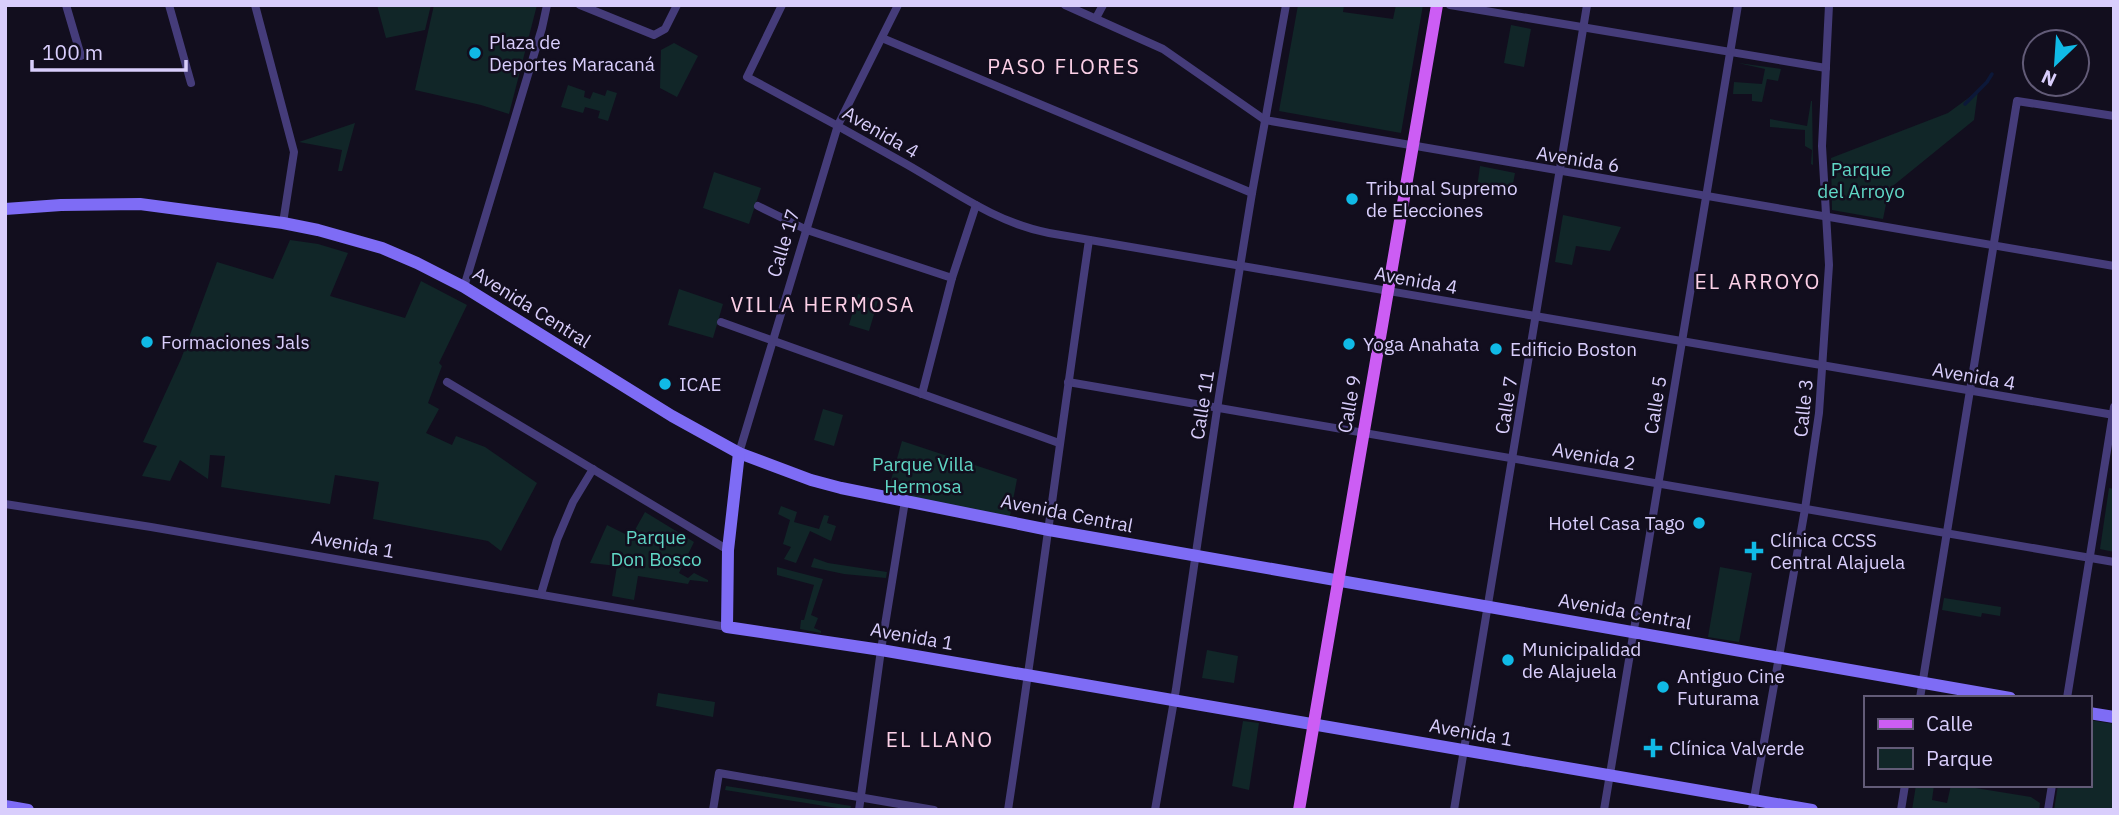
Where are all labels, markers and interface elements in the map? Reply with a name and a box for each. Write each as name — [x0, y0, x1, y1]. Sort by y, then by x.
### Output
scale bar — [32, 28, 186, 72]
north arrow — [2021, 28, 2091, 98]
place label: Plaza de Deportes Maracaná — [489, 30, 655, 76]
text: 100 m — [42, 38, 103, 66]
marker: Plaza de Deportes Maracaná — [467, 45, 483, 61]
district label: PASO FLORES — [987, 52, 1141, 80]
text: N — [2038, 65, 2060, 92]
street label: Avenida 4 — [839, 101, 923, 163]
street label: Avenida 6 — [1535, 141, 1621, 177]
park label: Parque del Arroyo — [1817, 157, 1905, 203]
place label: Tribunal Supremo de Elecciones — [1366, 176, 1518, 222]
marker: Tribunal Supremo de Elecciones — [1344, 191, 1360, 207]
street label: Calle 17 — [761, 206, 805, 280]
street label: Avenida Central — [469, 261, 595, 353]
street label: Avenida 4 — [1373, 261, 1459, 299]
district label: EL ARROYO — [1695, 267, 1821, 295]
district label: VILLA HERMOSA — [730, 290, 916, 318]
place label: Formaciones Jals — [161, 330, 310, 354]
place label: Yoga Anahata — [1363, 332, 1479, 356]
marker: Formaciones Jals — [139, 334, 155, 350]
marker: Yoga Anahata — [1341, 336, 1357, 352]
place label: Edificio Boston — [1510, 337, 1637, 361]
marker: Edificio Boston — [1488, 341, 1504, 357]
street label: Avenida 4 — [1931, 357, 2017, 395]
street label: Calle 11 — [1185, 369, 1219, 441]
place label: ICAE — [679, 372, 722, 396]
street label: Calle 9 — [1332, 373, 1366, 435]
street label: Calle 7 — [1490, 374, 1522, 436]
street label: Calle 5 — [1639, 374, 1671, 436]
marker: ICAE — [657, 376, 673, 392]
street label: Calle 3 — [1788, 378, 1818, 438]
street label: Avenida 2 — [1551, 437, 1637, 475]
park label: Parque Villa Hermosa — [872, 452, 974, 498]
street label: Avenida Central — [999, 488, 1135, 538]
place label: Hotel Casa Tago — [1548, 511, 1685, 535]
marker: Hotel Casa Tago — [1691, 515, 1707, 531]
street label: Avenida 1 — [310, 525, 396, 563]
park label: Parque Don Bosco — [610, 525, 702, 571]
place label: Clínica CCSS Central Alajuela — [1770, 528, 1905, 574]
marker: Clínica CCSS Central Alajuela — [1744, 541, 1764, 561]
street label: Avenida Central — [1557, 588, 1693, 634]
street label: Avenida 1 — [869, 617, 955, 655]
place label: Municipalidad de Alajuela — [1522, 637, 1641, 683]
marker: Municipalidad de Alajuela — [1500, 652, 1516, 668]
place label: Antiguo Cine Futurama — [1677, 664, 1785, 710]
marker: Antiguo Cine Futurama — [1655, 679, 1671, 695]
legend — [1864, 696, 2091, 787]
text: Calle — [1926, 709, 1973, 737]
street label: Avenida 1 — [1428, 713, 1514, 751]
district label: EL LLANO — [886, 725, 994, 753]
place label: Clínica Valverde — [1669, 736, 1805, 760]
marker: Clínica Valverde — [1643, 738, 1663, 758]
text: Parque — [1926, 744, 1993, 772]

